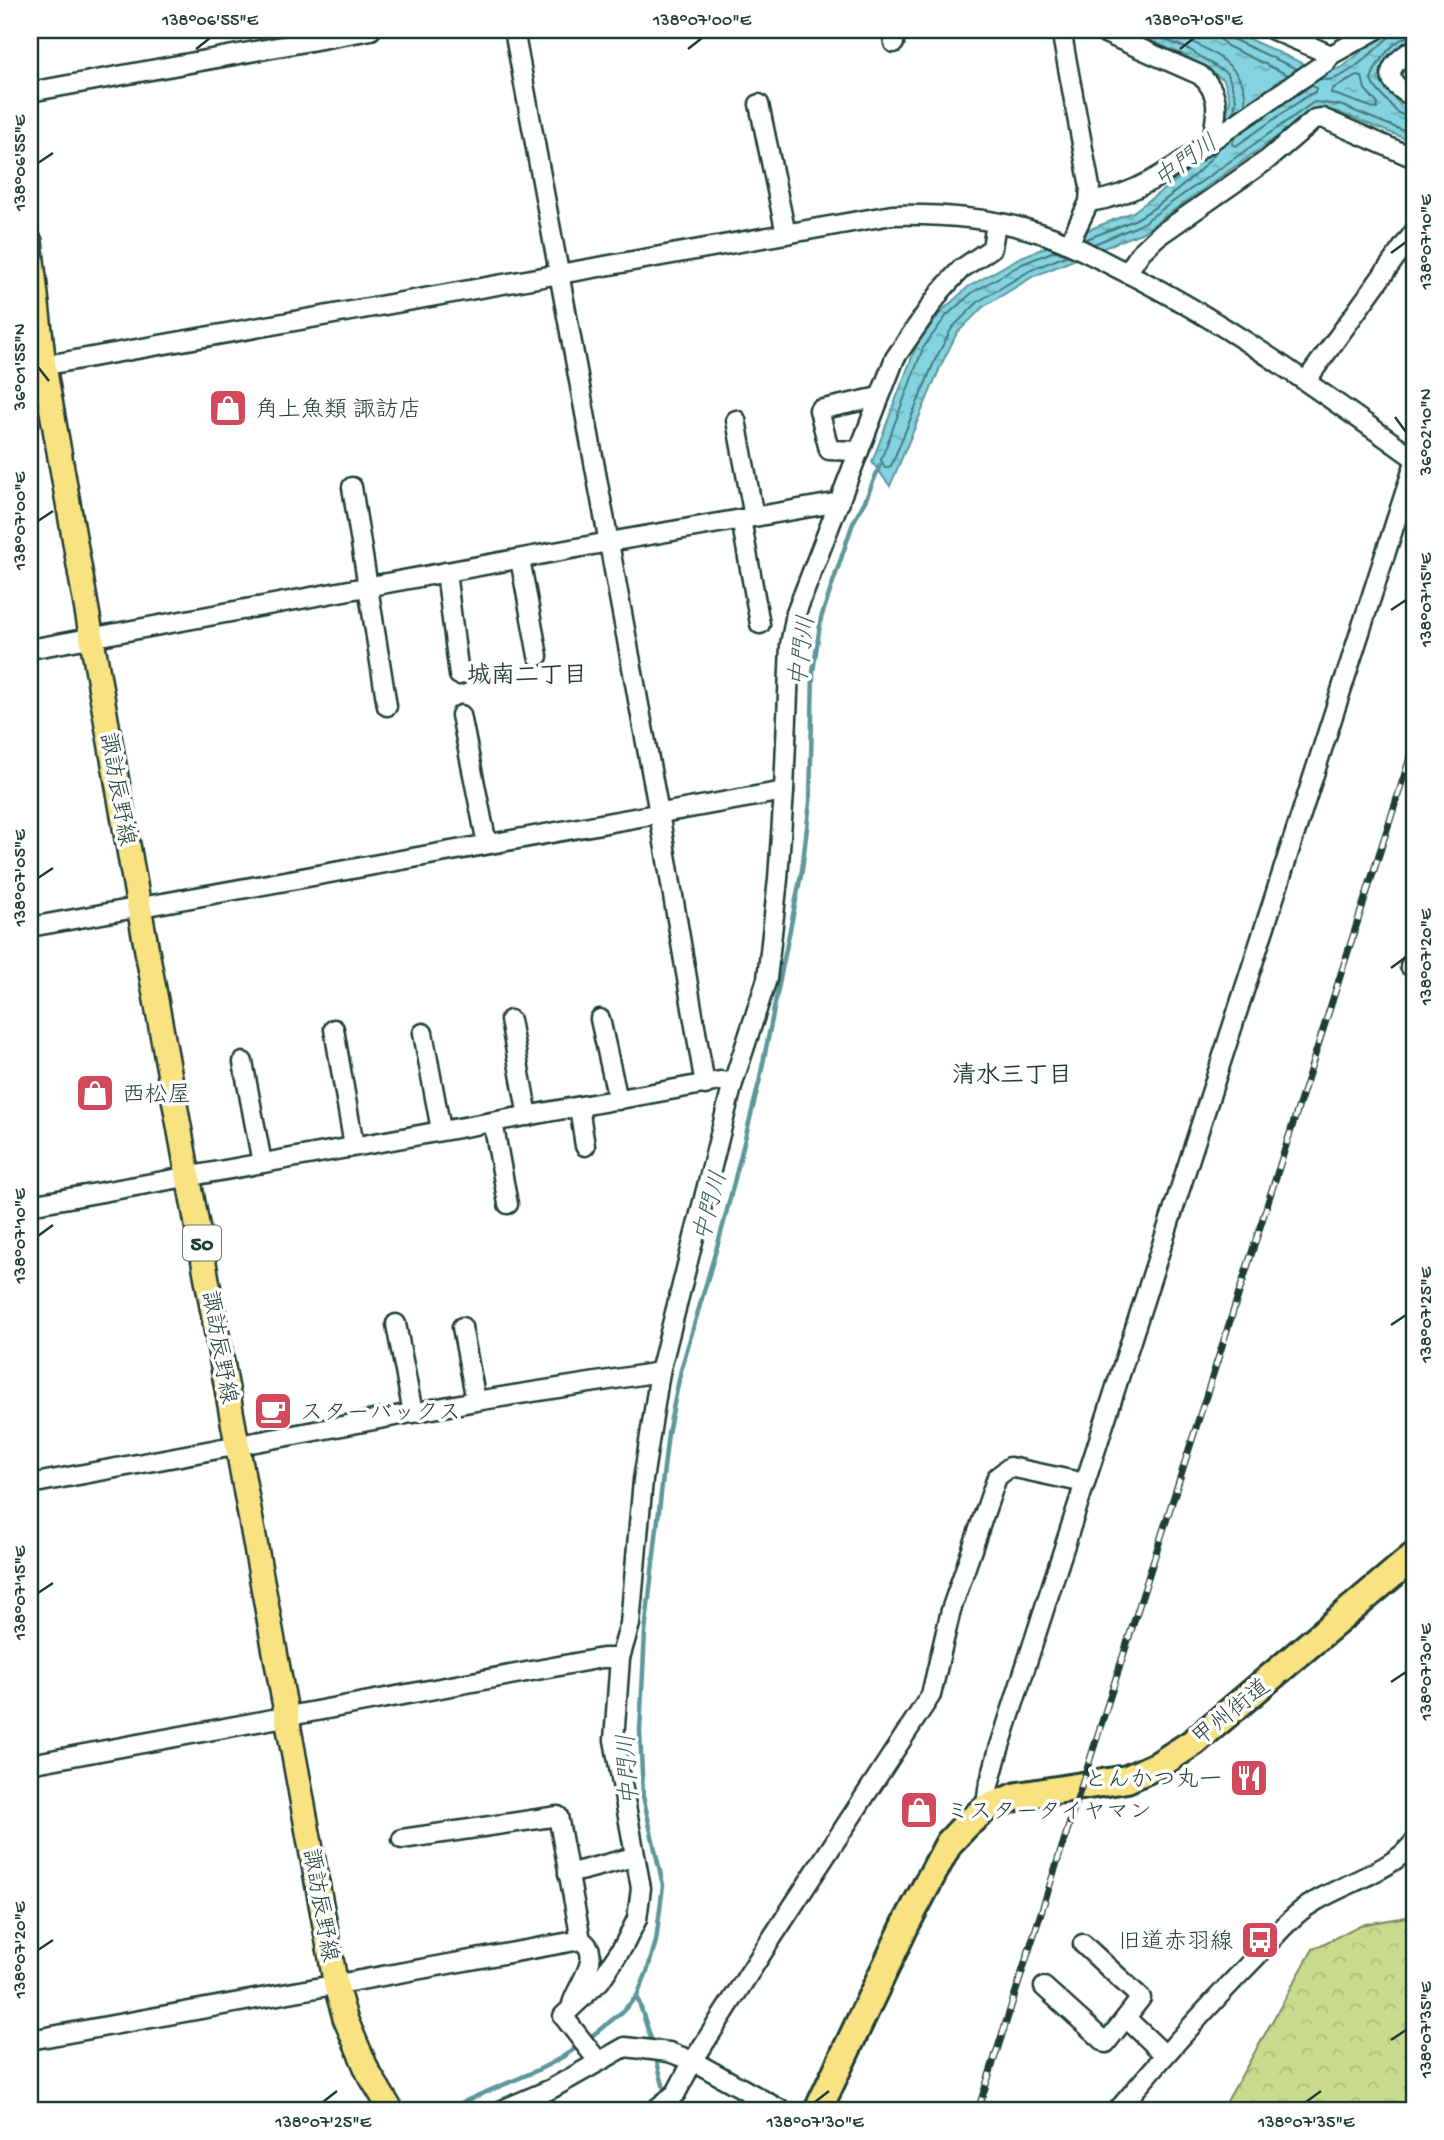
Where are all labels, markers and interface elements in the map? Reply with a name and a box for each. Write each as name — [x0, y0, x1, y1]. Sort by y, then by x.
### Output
text: 138°06'55"E — [161, 11, 259, 32]
text: 138°07'00"E — [652, 11, 752, 32]
text: 138°07'05"E — [1144, 11, 1243, 32]
text: 138°06'55"E — [11, 114, 32, 212]
water label: 中門川 — [1149, 129, 1225, 196]
text: 138°07'10"E — [1417, 194, 1438, 290]
text: 36°01'55"N — [11, 324, 32, 411]
shop icon: 角上魚類 諏訪店 — [207, 387, 249, 429]
text: 36°02'10"N — [1417, 389, 1438, 476]
place label: 角上魚類 諏訪店 — [255, 397, 421, 425]
text: 138°07'00"E — [11, 471, 32, 571]
text: 138°07'15"E — [1417, 552, 1438, 648]
water label: 中門川 — [785, 614, 823, 689]
district label: 城南二丁目 — [467, 662, 587, 692]
street label: 諏訪辰野線 — [92, 730, 140, 849]
text: 138°07'05"E — [11, 829, 32, 928]
text: 138°07'20"E — [1417, 908, 1438, 1006]
district label: 清水三丁目 — [952, 1062, 1072, 1092]
shop icon: 西松屋 — [74, 1072, 116, 1114]
place label: 西松屋 — [122, 1083, 191, 1110]
water label: 中門川 — [688, 1168, 736, 1245]
text: 138°07'10"E — [11, 1188, 32, 1284]
road number: 50 — [183, 1226, 221, 1260]
text: 138°07'25"E — [1417, 1266, 1438, 1364]
street label: 諏訪辰野線 — [194, 1288, 242, 1407]
cafe icon: スターバックス — [252, 1390, 294, 1432]
place label: スターバックス — [300, 1401, 461, 1428]
text: 138°07'15"E — [11, 1545, 32, 1641]
text: 138°07'30"E — [1417, 1623, 1438, 1721]
street label: 甲州街道 — [1187, 1674, 1276, 1753]
water label: 中門川 — [613, 1733, 647, 1807]
restaurant icon: とんかつ丸一 — [1228, 1757, 1270, 1799]
place label: とんかつ丸一 — [1084, 1767, 1222, 1795]
shop icon: ミスタータイヤマン — [898, 1789, 940, 1831]
place label: ミスタータイヤマン — [946, 1800, 1152, 1827]
street label: 諏訪辰野線 — [295, 1846, 343, 1965]
text: 138°07'20"E — [11, 1901, 32, 1999]
bus stop icon: 旧道赤羽線 — [1239, 1919, 1281, 1961]
place label: 旧道赤羽線 — [1118, 1929, 1233, 1957]
text: 138°07'35"E — [1417, 1981, 1438, 2079]
text: 138°07'25"E — [274, 2113, 372, 2134]
text: 138°07'30"E — [766, 2113, 864, 2134]
text: 138°07'35"E — [1257, 2113, 1355, 2134]

